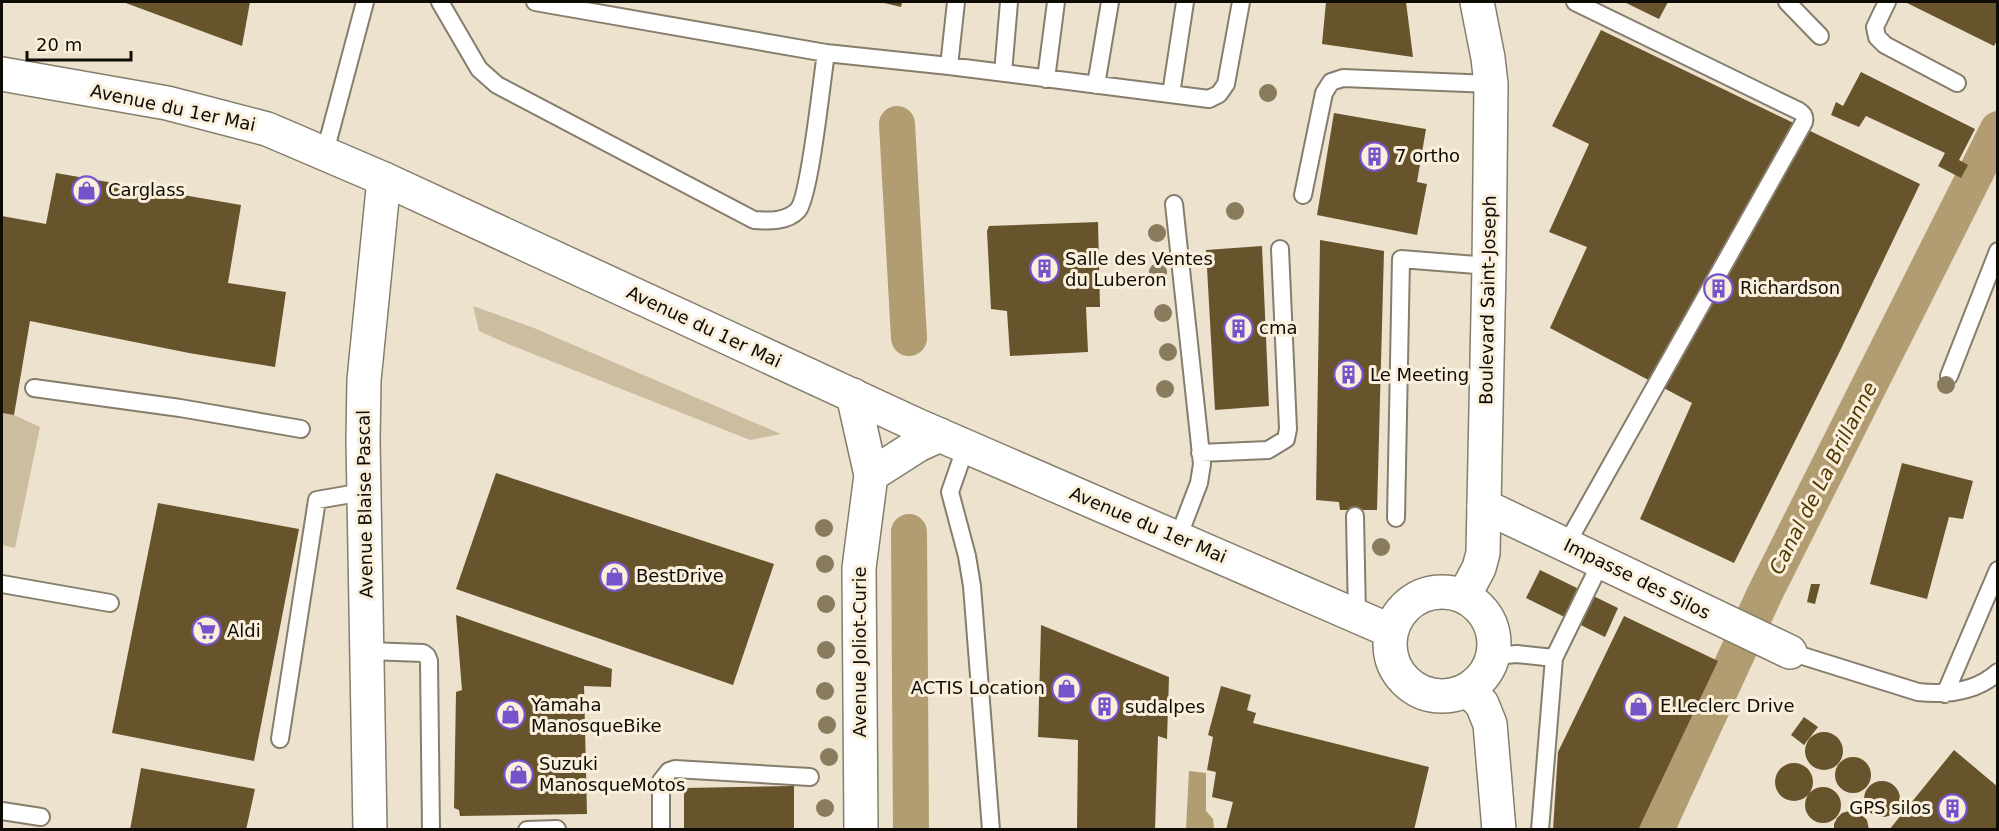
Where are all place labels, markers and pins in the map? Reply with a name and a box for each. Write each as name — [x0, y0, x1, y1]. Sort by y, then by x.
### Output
building icon: 7 ortho — [1358, 140, 1390, 172]
place label: 7 ortho — [1395, 145, 1460, 166]
shop icon: Carglass — [71, 174, 103, 206]
place label: Carglass — [108, 179, 185, 200]
place label: Salle des Ventes du Luberon — [1065, 248, 1213, 290]
building icon: Salle des Ventes du Luberon — [1028, 253, 1060, 285]
building icon: Richardson — [1703, 272, 1735, 304]
place label: Richardson — [1740, 277, 1840, 298]
building icon: cma — [1222, 312, 1254, 344]
place label: cma — [1259, 317, 1297, 338]
building icon: Le Meeting — [1333, 359, 1365, 391]
place label: Le Meeting — [1370, 364, 1469, 385]
shop icon: BestDrive — [599, 560, 631, 592]
place label: BestDrive — [636, 565, 724, 586]
supermarket icon: Aldi — [190, 615, 222, 647]
place label: Aldi — [227, 620, 261, 641]
shop icon: ACTIS Location — [1050, 672, 1082, 704]
place label: ACTIS Location — [911, 677, 1045, 698]
shop icon: E.Leclerc Drive — [1623, 690, 1655, 722]
building icon: sudalpes — [1088, 691, 1120, 723]
place label: Yamaha ManosqueBike — [530, 694, 661, 736]
place label: E.Leclerc Drive — [1660, 695, 1794, 716]
place label: sudalpes — [1125, 696, 1205, 717]
shop icon: Yamaha ManosqueBike — [494, 699, 526, 731]
place label: Suzuki ManosqueMotos — [539, 753, 685, 795]
shop icon: Suzuki ManosqueMotos — [502, 758, 534, 790]
building icon: GPS silos — [1936, 792, 1968, 824]
place label: GPS silos — [1849, 797, 1931, 818]

